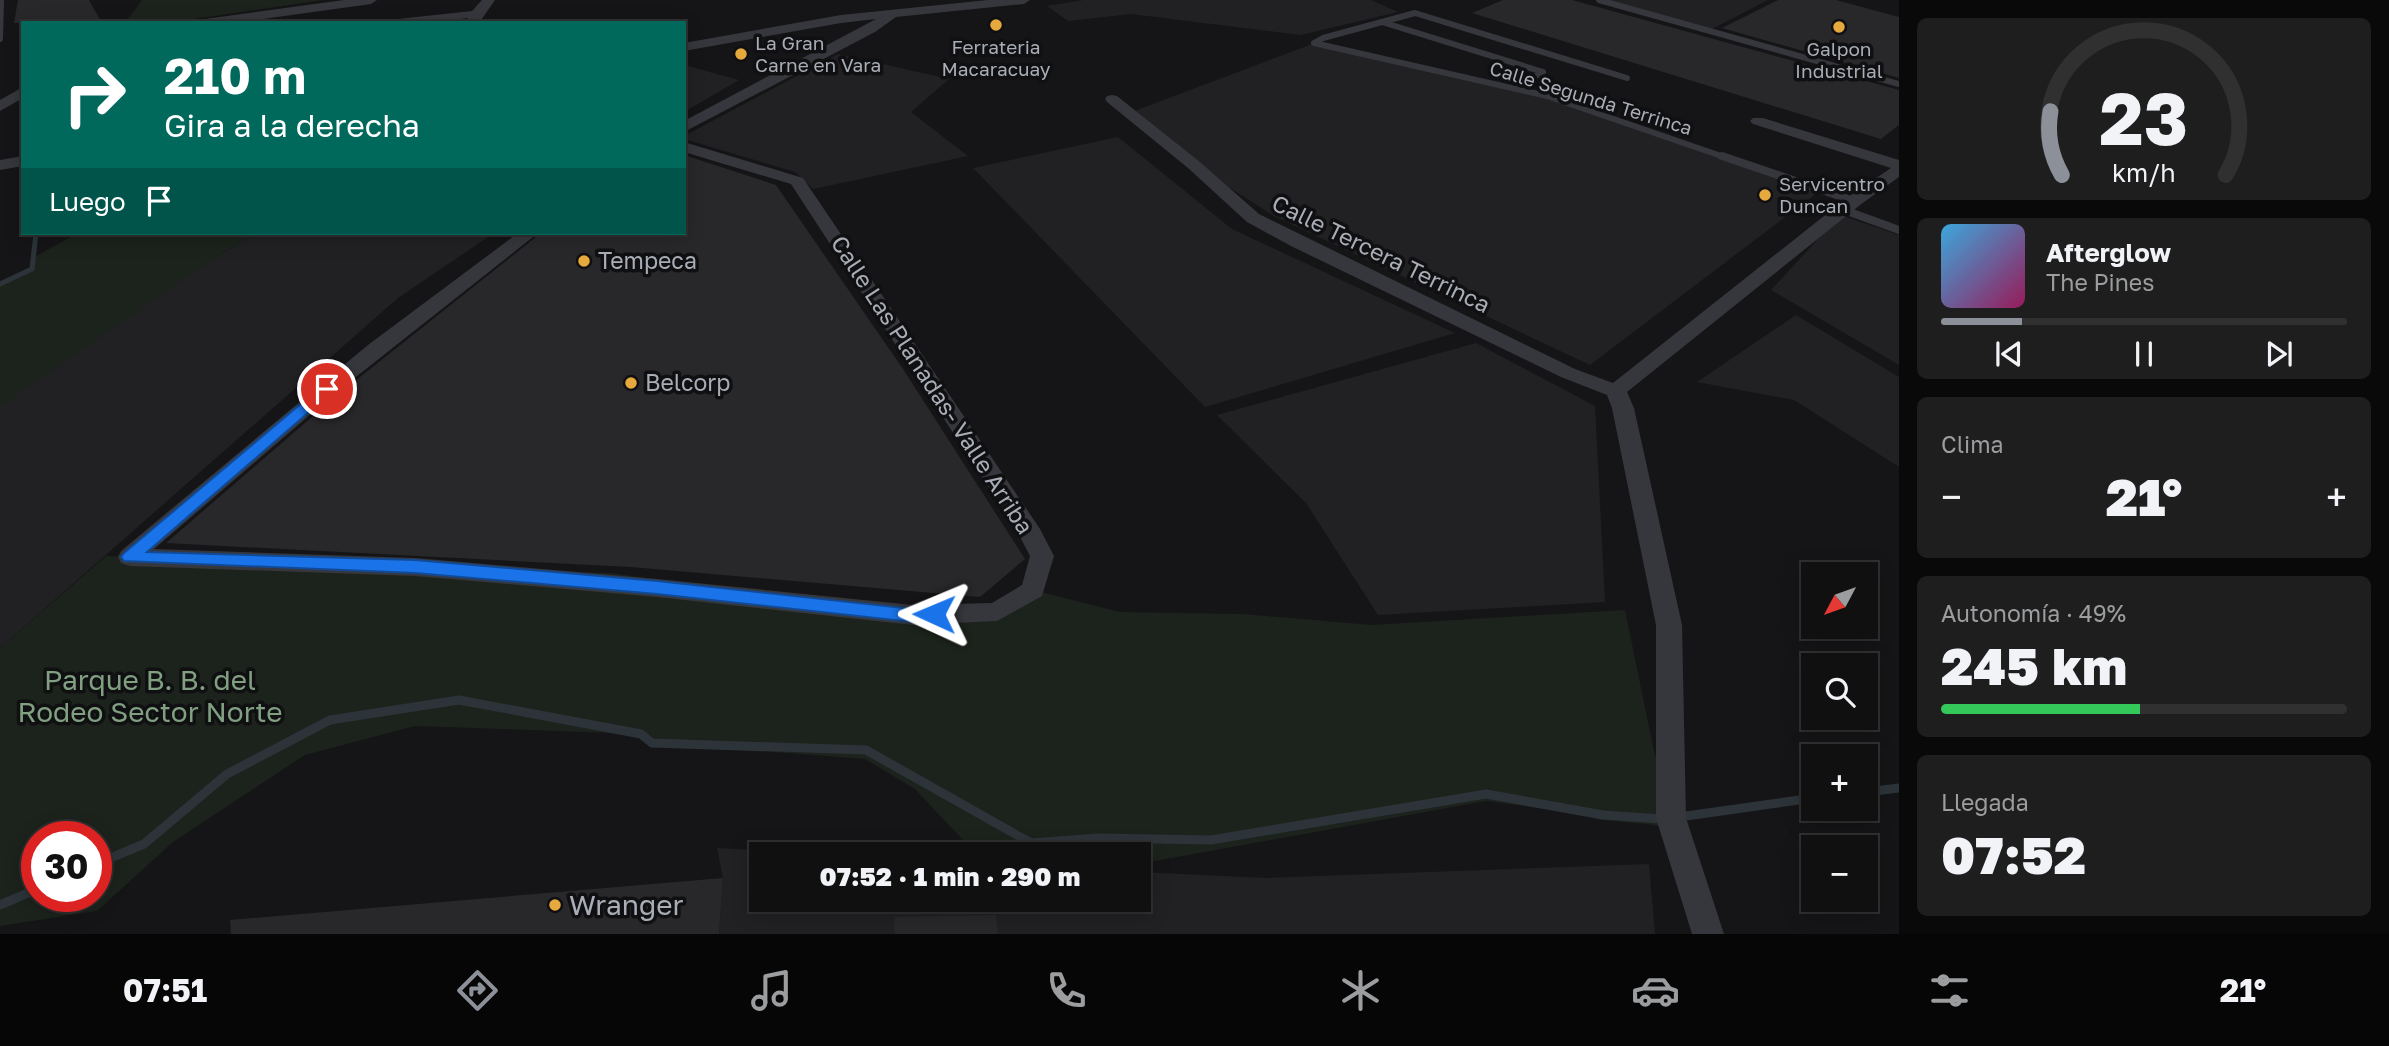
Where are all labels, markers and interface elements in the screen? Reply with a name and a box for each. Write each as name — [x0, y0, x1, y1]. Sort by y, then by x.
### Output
marker: Ferrateria Macaracuay — [988, 17, 1004, 33]
marker: Galpon Industrial — [1831, 19, 1847, 35]
place label: La Gran Carne en Vara — [755, 31, 881, 76]
place label: Ferrateria Macaracuay — [942, 35, 1051, 80]
place label: Galpon Industrial — [1795, 37, 1883, 82]
text: 210 m — [164, 46, 306, 105]
marker: La Gran Carne en Vara — [733, 46, 749, 62]
icon: right — [49, 49, 140, 140]
street label: Calle Segunda Terrinca — [1487, 56, 1695, 139]
text: 23 — [2100, 74, 2188, 161]
text: Gira a la derecha — [164, 106, 420, 144]
text: km/h — [2112, 157, 2176, 188]
place label: Servicentro Duncan — [1779, 172, 1885, 217]
icon: arrive — [140, 182, 178, 220]
text: Luego — [49, 186, 126, 217]
marker: Servicentro Duncan — [1757, 187, 1773, 203]
street label: Calle Tercera Terrinca — [1268, 188, 1495, 318]
street label: Calle Las Planadas- Valle Arriba — [826, 230, 1040, 539]
text: Afterglow — [2046, 237, 2171, 268]
place label: Tempeca — [598, 246, 697, 274]
marker: Tempeca — [576, 253, 592, 269]
text: The Pines — [2046, 268, 2154, 296]
icon: previous — [1990, 335, 2028, 373]
icon: pause — [2125, 335, 2163, 373]
icon: next — [2260, 335, 2298, 373]
pin — [297, 359, 357, 419]
place label: Belcorp — [645, 368, 730, 396]
icon: arrive — [308, 370, 346, 408]
marker: Belcorp — [623, 375, 639, 391]
text: Clima — [1941, 430, 2004, 458]
text: 21° — [2106, 465, 2182, 527]
text: − — [1941, 474, 1962, 519]
text: + — [2326, 474, 2347, 519]
north arrow — [1801, 562, 1878, 639]
map controls — [1801, 562, 1878, 912]
position arrow — [897, 577, 971, 651]
text: Autonomía · 49% — [1941, 599, 2126, 627]
text: 245 km — [1941, 634, 2127, 696]
button: search — [1801, 653, 1878, 730]
park label: Parque B. B. del Rodeo Sector Norte — [17, 663, 283, 728]
button: + — [1801, 744, 1878, 821]
text: Llegada — [1941, 788, 2029, 816]
speed limit sign: 30 — [21, 821, 112, 912]
text: 07:52 — [1941, 823, 2086, 885]
button: − — [1801, 835, 1878, 912]
text: 07:52 · 1 min · 290 m — [820, 861, 1080, 892]
place label: Wranger — [569, 888, 683, 921]
marker: Wranger — [547, 897, 563, 913]
icon: directions — [453, 966, 502, 1015]
icon: music — [747, 966, 796, 1015]
icon: phone — [1042, 966, 1091, 1015]
icon: climate — [1336, 966, 1385, 1015]
icon: car — [1631, 966, 1680, 1015]
icon: filters — [1925, 966, 1974, 1015]
text: 07:51 — [123, 971, 207, 1009]
text: 21° — [2220, 971, 2266, 1009]

